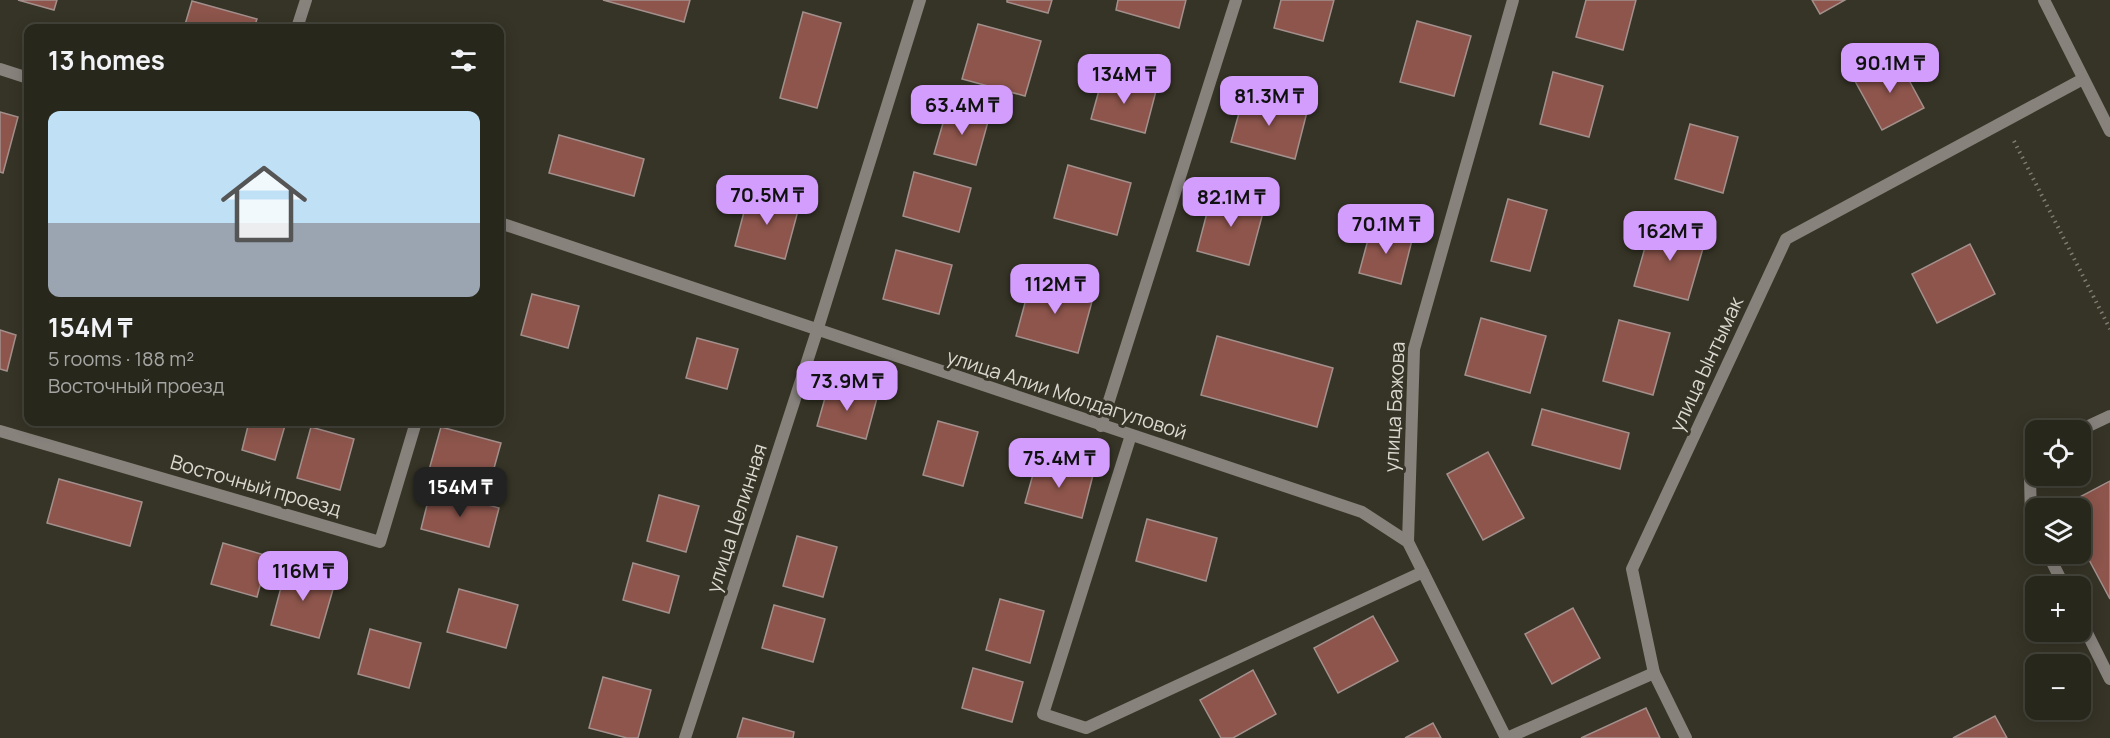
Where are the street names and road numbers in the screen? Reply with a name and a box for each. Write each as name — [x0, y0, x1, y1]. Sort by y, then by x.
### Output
street label: улица Ынтымак — [1663, 291, 1750, 436]
street label: улица Бажова — [1377, 341, 1411, 473]
street label: улица Алии Молдагуловой — [943, 342, 1191, 446]
street label: улица Целинная — [699, 440, 773, 596]
street label: Восточный проезд — [167, 448, 345, 522]

